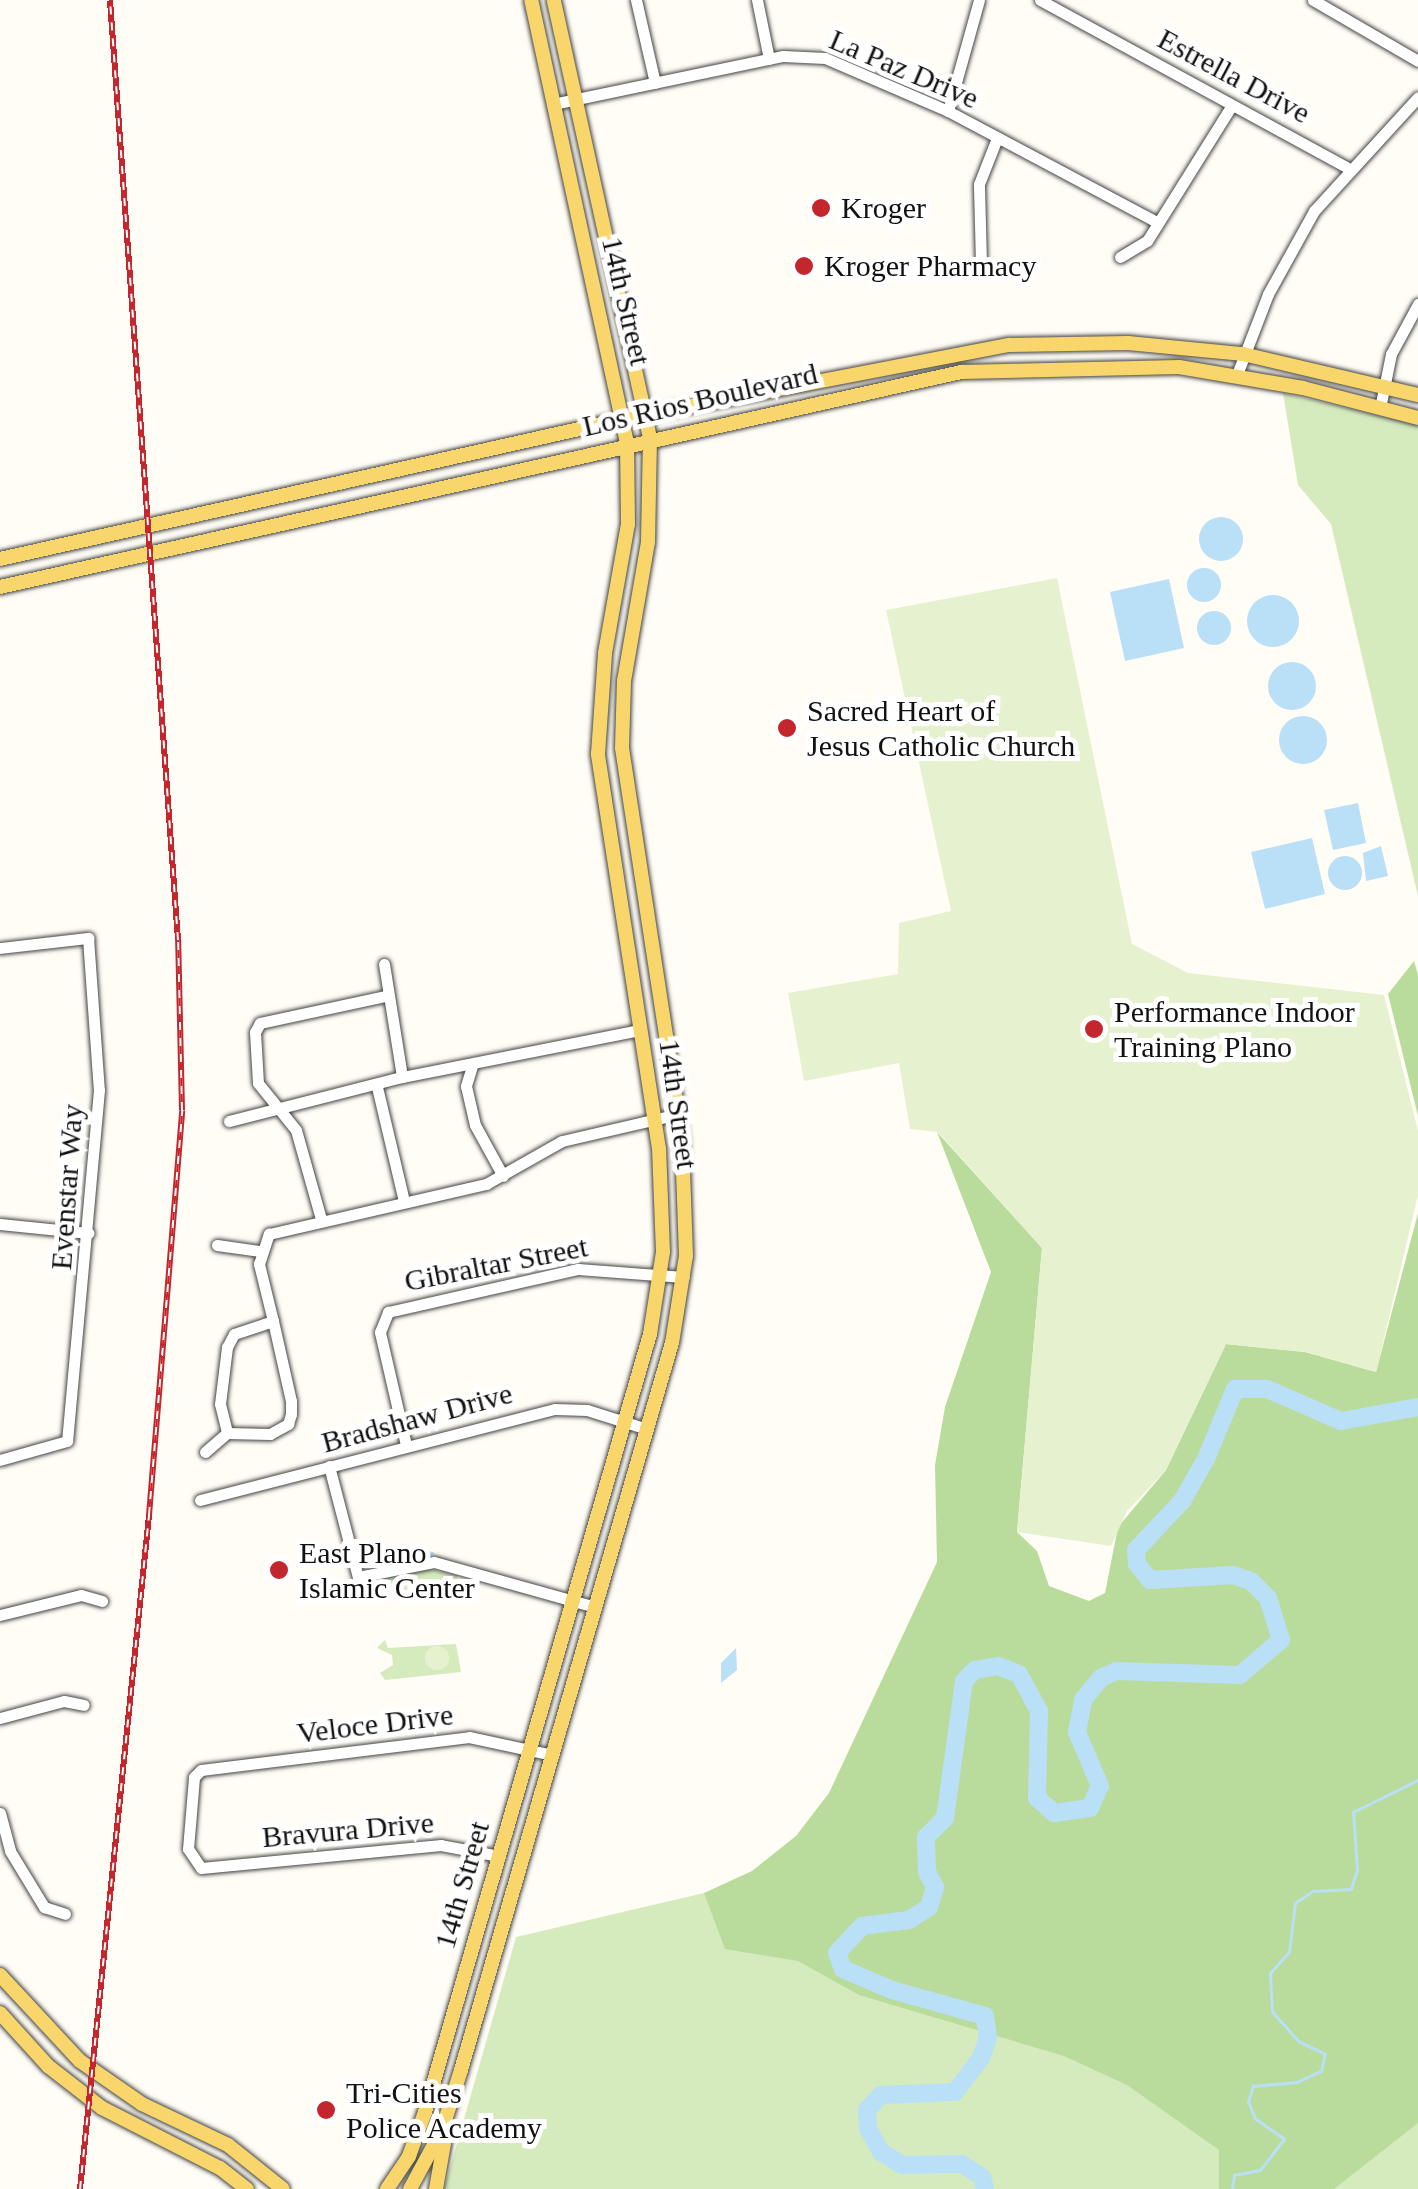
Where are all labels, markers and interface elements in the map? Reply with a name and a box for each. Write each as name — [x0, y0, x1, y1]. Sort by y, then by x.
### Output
street label: Estrella Drive — [1152, 21, 1316, 131]
street label: La Paz Drive — [824, 22, 984, 116]
place label: Kroger — [841, 190, 926, 226]
marker: Kroger — [810, 197, 832, 219]
street label: 14th Street — [594, 233, 658, 369]
place label: Kroger Pharmacy — [824, 248, 1036, 284]
marker: Kroger Pharmacy — [793, 255, 815, 277]
street label: Los Rios Boulevard — [579, 355, 821, 445]
place label: Sacred Heart of Jesus Catholic Church — [807, 693, 1075, 764]
marker: Sacred Heart of Jesus Catholic Church — [776, 717, 798, 739]
place label: Performance Indoor Training Plano — [1114, 994, 1355, 1064]
marker: Performance Indoor Training Plano — [1083, 1018, 1105, 1040]
street label: 14th Street — [651, 1037, 705, 1171]
street label: Evenstar Way — [43, 1103, 91, 1271]
street label: Gibraltar Street — [401, 1229, 591, 1299]
street label: Bradshaw Drive — [318, 1375, 516, 1461]
place label: East Plano Islamic Center — [299, 1535, 475, 1606]
marker: East Plano Islamic Center — [268, 1559, 290, 1581]
street label: Veloce Drive — [295, 1697, 455, 1751]
street label: Bravura Drive — [261, 1805, 435, 1855]
street label: 14th Street — [427, 1817, 497, 1953]
place label: Tri-Cities Police Academy — [346, 2075, 543, 2146]
marker: Tri-Cities Police Academy — [315, 2099, 337, 2121]

